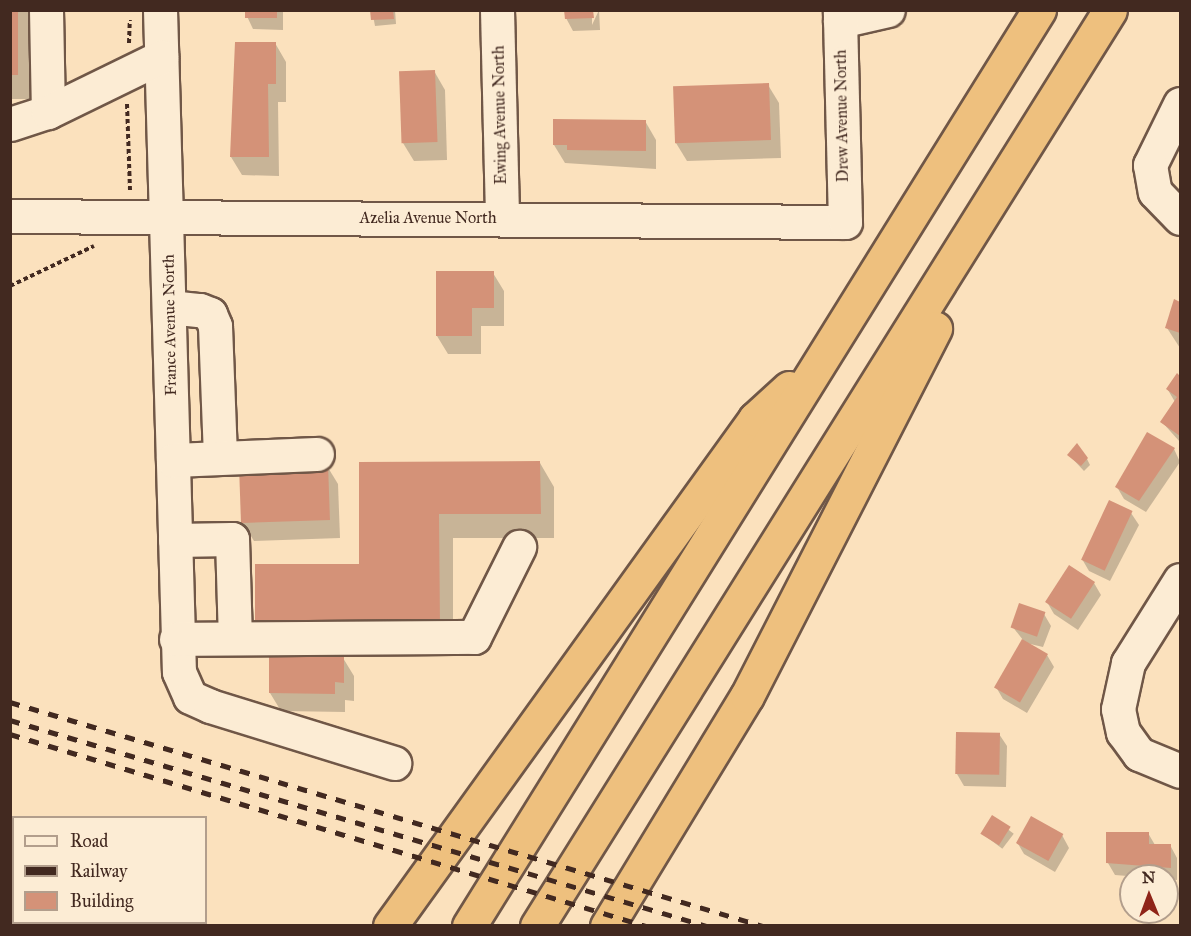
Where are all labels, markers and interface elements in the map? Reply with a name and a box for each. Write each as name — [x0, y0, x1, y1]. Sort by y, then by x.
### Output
street label: Ewing Avenue North — [489, 45, 511, 185]
street label: Drew Avenue North — [831, 50, 853, 182]
street label: Azelia Avenue North — [359, 208, 497, 228]
street label: France Avenue North — [159, 254, 181, 396]
legend — [12, 816, 207, 924]
text: Road — [70, 830, 108, 852]
text: Railway — [70, 860, 127, 882]
north arrow — [1119, 864, 1179, 924]
text: N — [1142, 868, 1156, 887]
text: Building — [70, 890, 133, 912]

